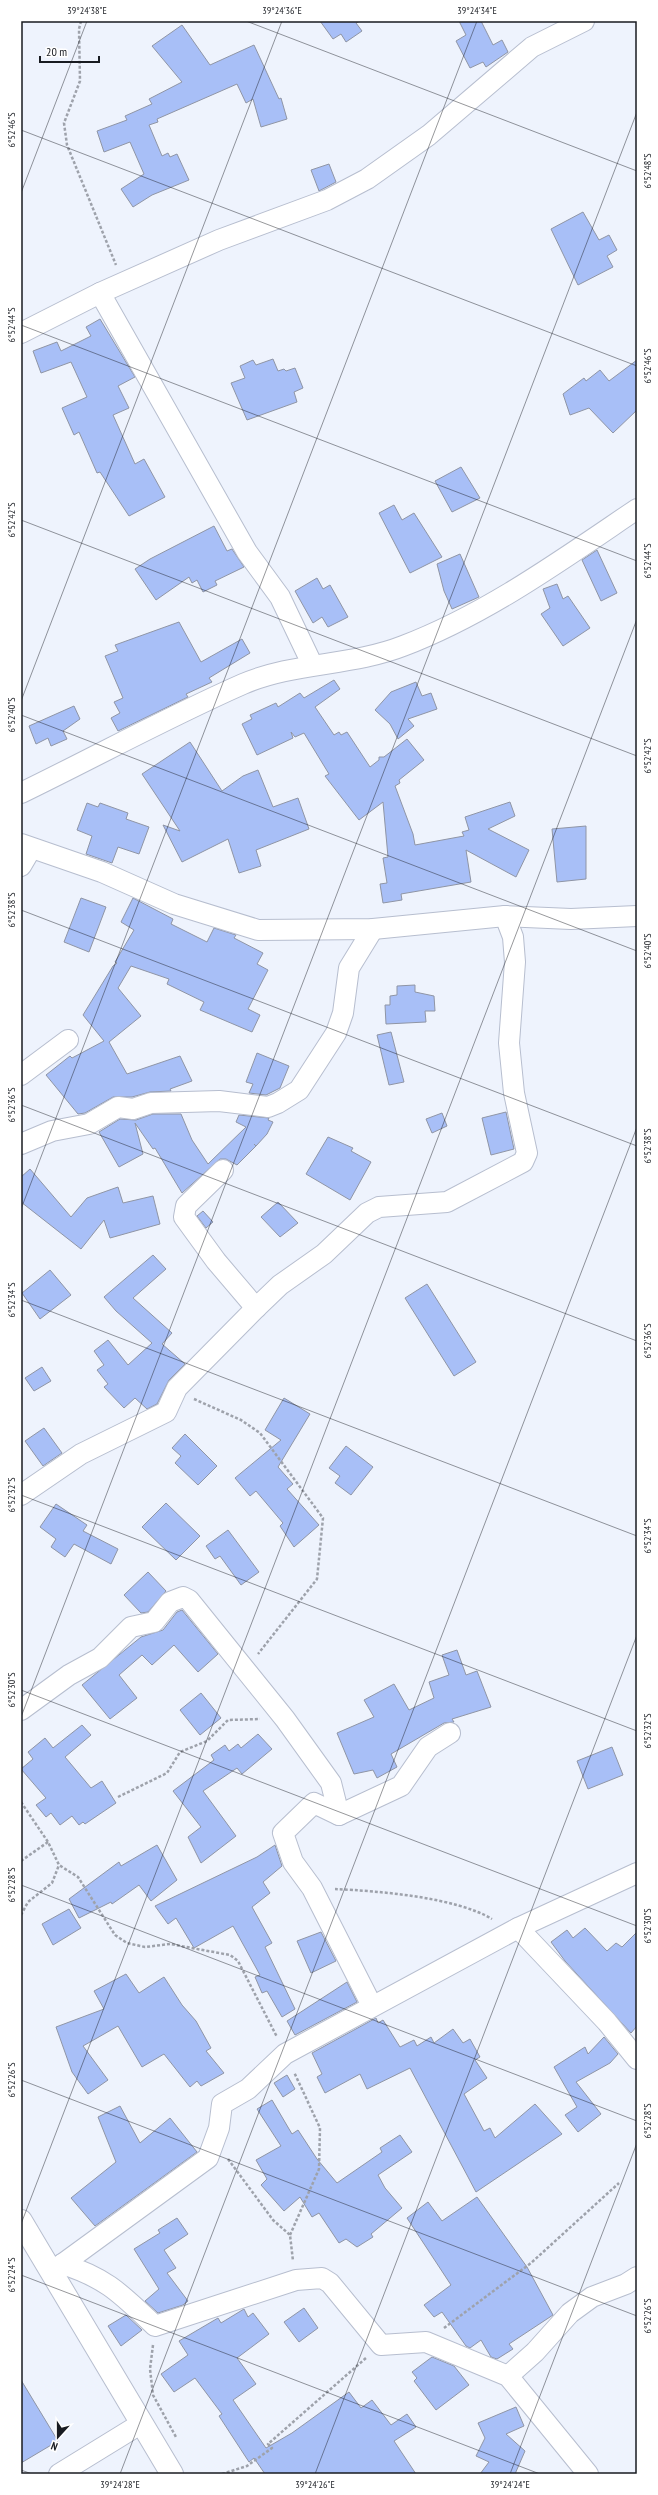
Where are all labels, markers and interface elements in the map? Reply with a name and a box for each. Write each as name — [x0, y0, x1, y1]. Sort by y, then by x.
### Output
text: 39°24'38"E — [67, 4, 107, 17]
text: 39°24'36"E — [262, 4, 302, 17]
text: 39°24'34"E — [457, 4, 497, 17]
scale bar — [40, 38, 99, 64]
text: 20 m — [46, 44, 67, 59]
text: 6°52'46"S — [5, 113, 18, 147]
text: 6°52'48"S — [641, 154, 654, 188]
text: 6°52'44"S — [5, 308, 18, 342]
text: 6°52'46"S — [641, 349, 654, 383]
text: 6°52'42"S — [5, 503, 18, 537]
text: 6°52'44"S — [641, 544, 654, 578]
text: 6°52'40"S — [5, 698, 18, 732]
text: 6°52'42"S — [641, 739, 654, 773]
text: 6°52'38"S — [5, 893, 18, 927]
text: 6°52'40"S — [641, 934, 654, 968]
text: 6°52'36"S — [5, 1088, 18, 1122]
text: 6°52'38"S — [641, 1129, 654, 1163]
text: 6°52'34"S — [5, 1283, 18, 1317]
text: 6°52'36"S — [641, 1324, 654, 1358]
text: 6°52'32"S — [5, 1478, 18, 1512]
text: 6°52'34"S — [641, 1519, 654, 1553]
text: 6°52'30"S — [5, 1673, 18, 1707]
text: 6°52'32"S — [641, 1714, 654, 1748]
text: 6°52'28"S — [5, 1868, 18, 1902]
text: 6°52'30"S — [641, 1909, 654, 1943]
text: 6°52'26"S — [5, 2063, 18, 2097]
text: 6°52'28"S — [641, 2104, 654, 2138]
text: 6°52'24"S — [5, 2258, 18, 2292]
text: 6°52'26"S — [641, 2299, 654, 2333]
north arrow — [38, 2417, 78, 2457]
text: N — [49, 2439, 60, 2454]
text: 39°24'28"E — [100, 2478, 140, 2491]
text: 39°24'26"E — [295, 2478, 335, 2491]
text: 39°24'24"E — [490, 2478, 530, 2491]

